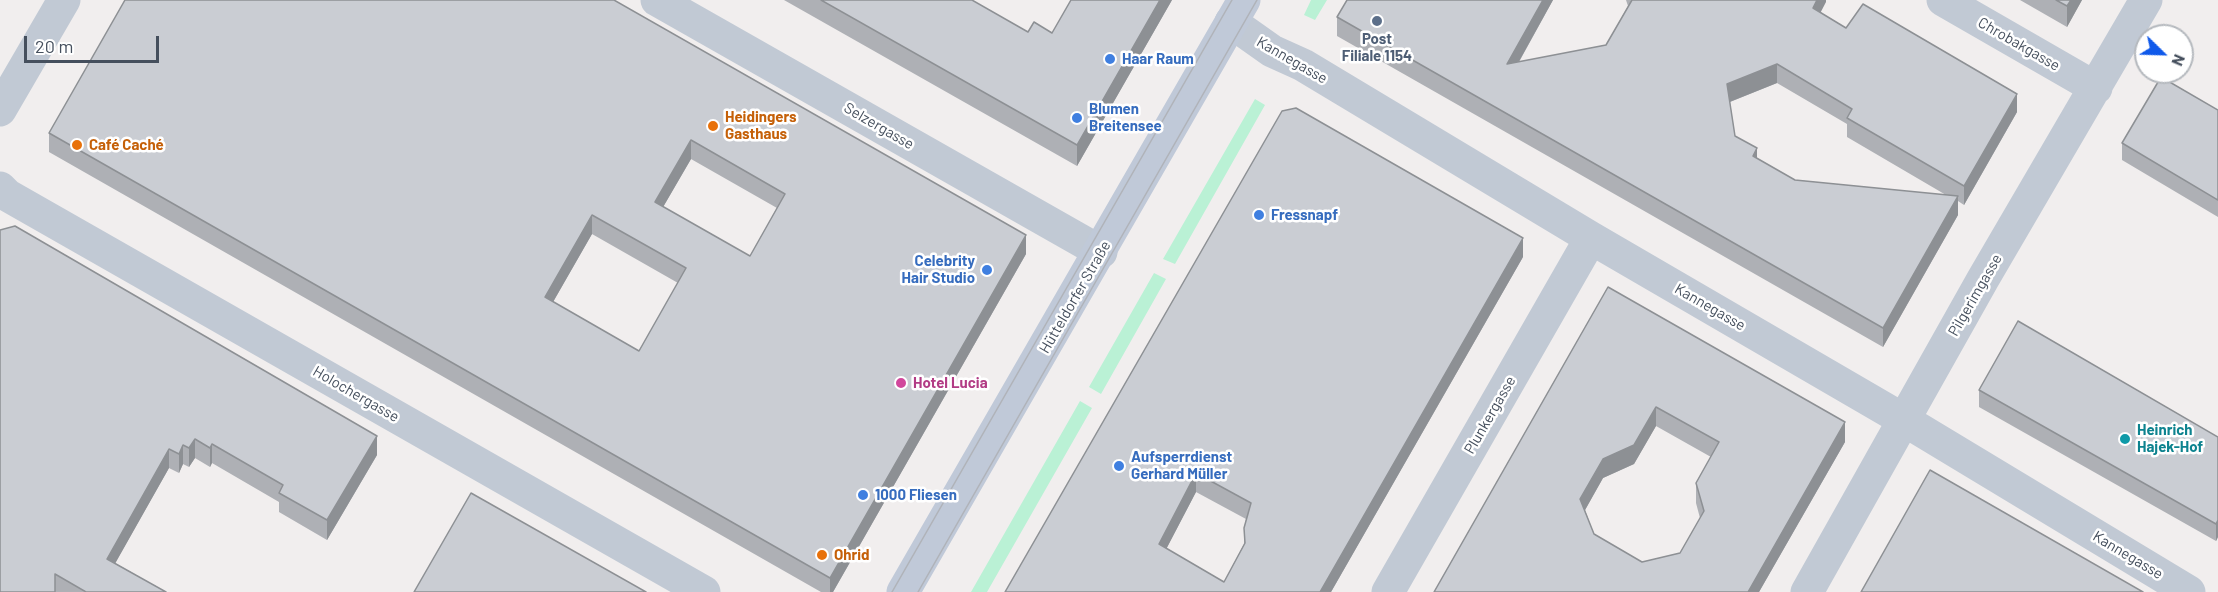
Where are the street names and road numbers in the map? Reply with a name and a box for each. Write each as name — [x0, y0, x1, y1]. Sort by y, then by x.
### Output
street label: Chrobakgasse — [1975, 13, 2063, 75]
street label: Kannegasse — [1253, 33, 1331, 87]
street label: Selzergasse — [841, 99, 917, 153]
street label: Hütteldorfer Straße — [1035, 238, 1115, 356]
street label: Pilgerimgasse — [1944, 251, 2006, 339]
street label: Kannegasse — [1671, 280, 1749, 334]
street label: Holochergasse — [310, 362, 402, 426]
street label: Plunkergasse — [1460, 373, 1520, 457]
street label: Kannegasse — [2090, 527, 2166, 583]

